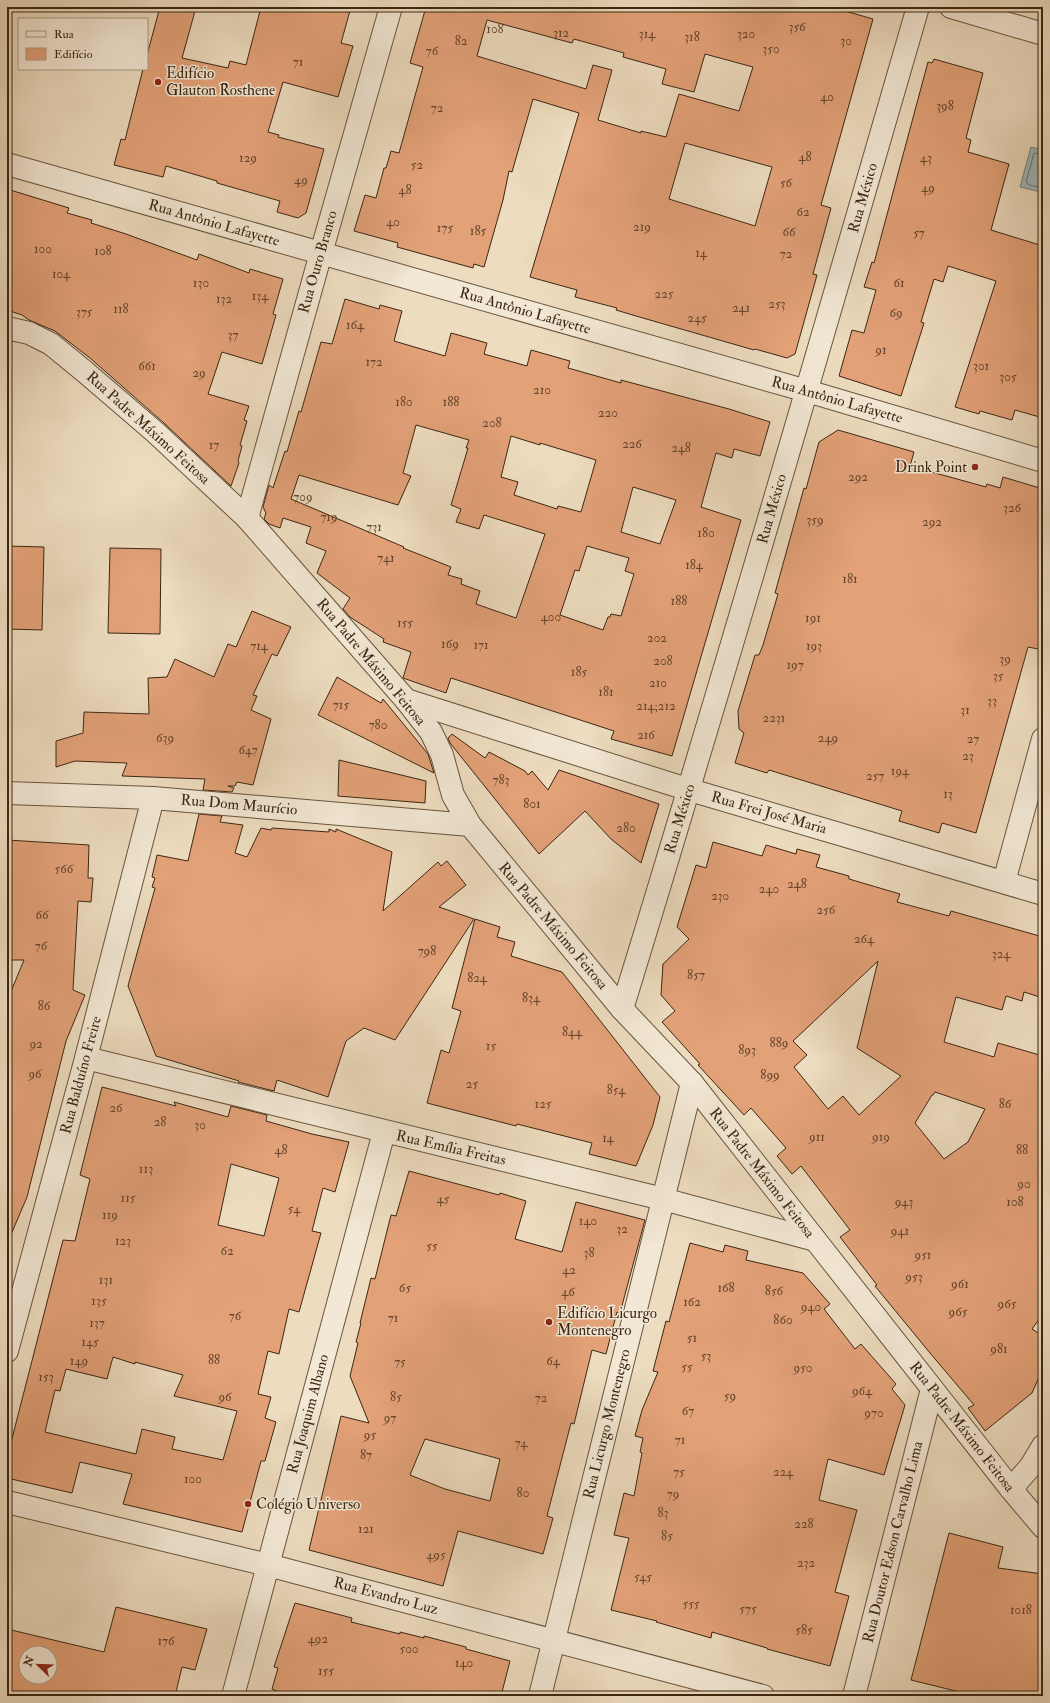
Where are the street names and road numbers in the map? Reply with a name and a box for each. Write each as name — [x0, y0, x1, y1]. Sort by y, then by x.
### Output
street label: Rua México — [844, 161, 882, 235]
street label: Rua Antônio Lafayette — [146, 195, 282, 251]
street label: Rua Ouro Branco — [294, 208, 342, 316]
street label: Rua Antônio Lafayette — [457, 283, 593, 339]
street label: Rua Padre Máximo Feitosa — [82, 367, 215, 489]
street label: Rua Antônio Lafayette — [769, 372, 905, 428]
street label: Rua México — [753, 472, 791, 546]
street label: Rua Padre Máximo Feitosa — [312, 594, 430, 730]
street label: Rua México — [660, 782, 700, 856]
street label: Rua Frei José Maria — [709, 787, 830, 840]
street label: Rua Dom Maurício — [180, 790, 298, 820]
street label: Rua Padre Máximo Feitosa — [494, 858, 612, 994]
street label: Rua Balduíno Freire — [56, 1014, 106, 1136]
street label: Rua Padre Máximo Feitosa — [705, 1104, 819, 1243]
street label: Rua Emília Freitas — [394, 1126, 508, 1170]
street label: Rua Licurgo Montenegro — [579, 1347, 635, 1501]
street label: Rua Joaquim Albano — [283, 1352, 334, 1476]
street label: Rua Padre Máximo Feitosa — [905, 1358, 1019, 1497]
street label: Rua Doutor Edson Carvalho Lima — [859, 1438, 927, 1645]
street label: Rua Evandro Luz — [332, 1573, 440, 1619]

